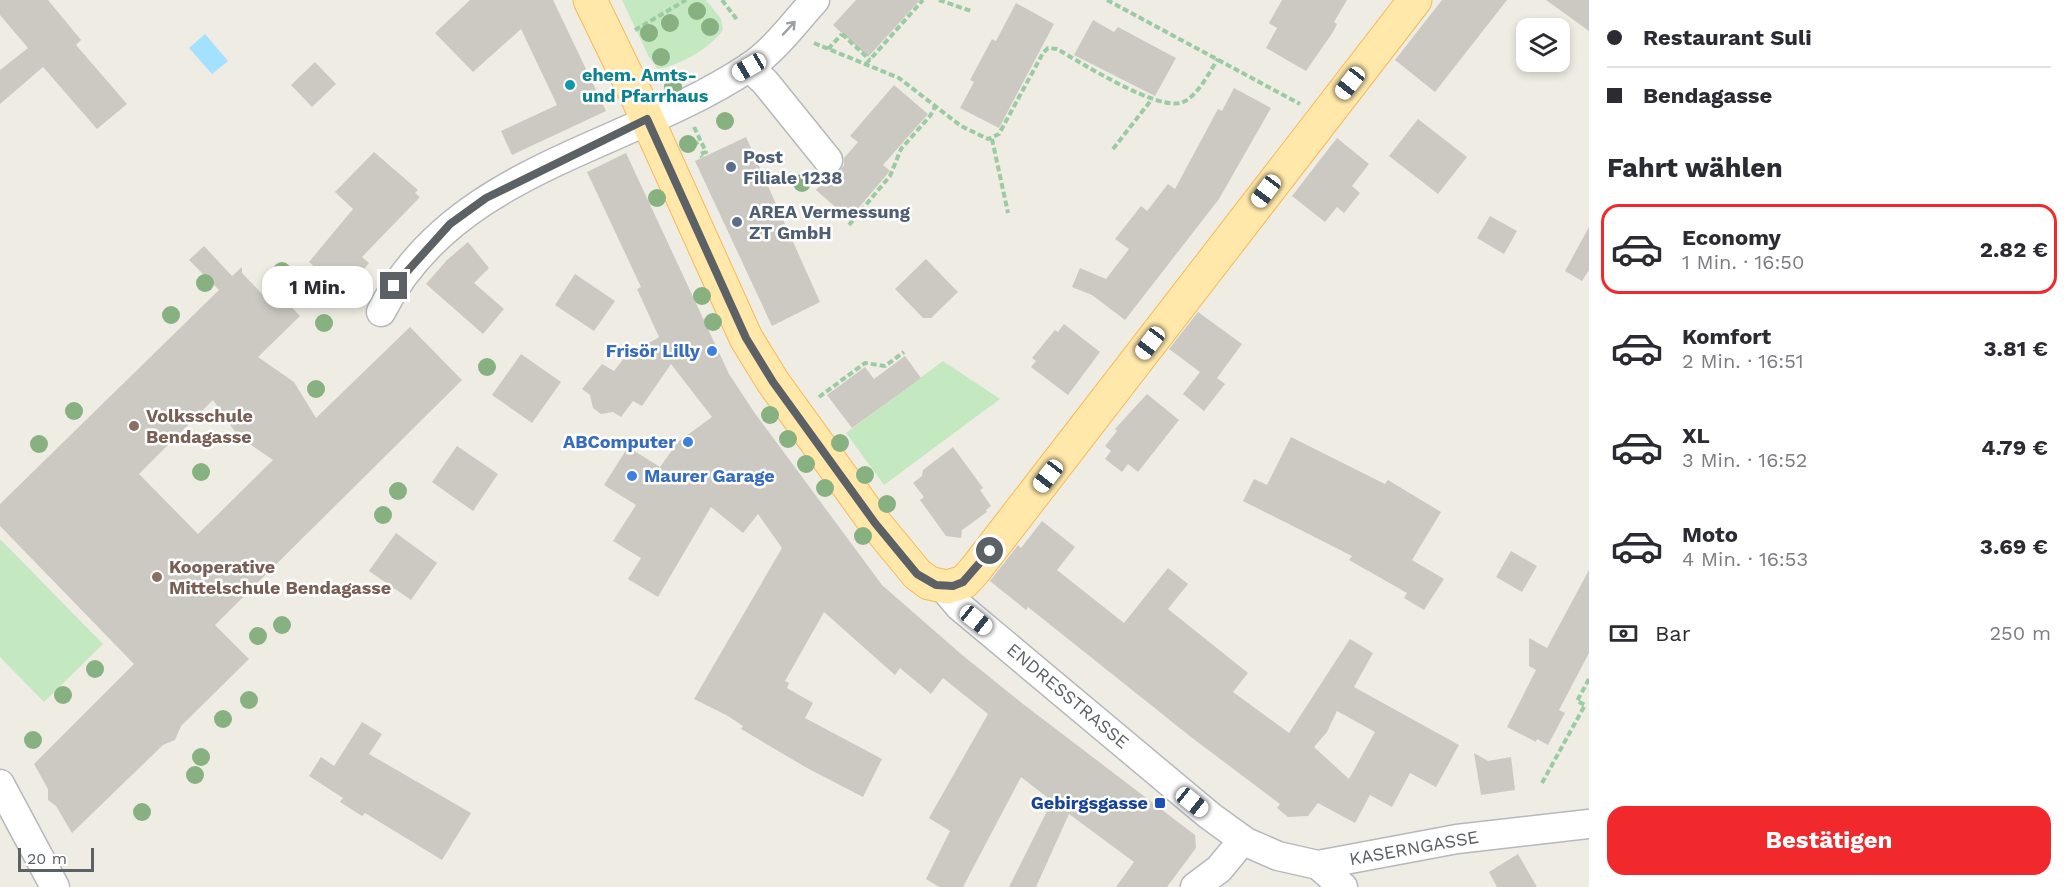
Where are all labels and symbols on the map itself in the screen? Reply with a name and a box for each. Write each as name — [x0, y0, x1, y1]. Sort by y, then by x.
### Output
one-way arrow — [782, 21, 796, 36]
car — [729, 50, 769, 84]
car — [1332, 63, 1368, 103]
place label: ehem. Amts- und Pfarrhaus — [582, 64, 709, 106]
marker: ehem. Amts- und Pfarrhaus — [563, 78, 577, 92]
place label: Post Filiale 1238 — [743, 146, 843, 188]
marker: Post Filiale 1238 — [724, 160, 738, 174]
car — [1248, 171, 1284, 211]
place label: AREA Vermessung ZT GmbH — [749, 201, 911, 243]
marker: AREA Vermessung ZT GmbH — [730, 215, 744, 229]
callout: 1 Min. — [262, 265, 373, 307]
route end — [380, 272, 407, 299]
car — [1132, 323, 1168, 363]
place label: Frisör Lilly — [606, 340, 701, 361]
marker: Frisör Lilly — [705, 344, 719, 358]
place label: Volksschule Bendagasse — [146, 405, 253, 447]
marker: Volksschule Bendagasse — [127, 419, 141, 433]
place label: ABComputer — [563, 431, 676, 452]
marker: ABComputer — [681, 435, 695, 449]
car — [1030, 456, 1066, 496]
place label: Maurer Garage — [644, 465, 775, 486]
marker: Maurer Garage — [625, 469, 639, 483]
route start — [976, 537, 1003, 564]
place label: Kooperative Mittelschule Bendagasse — [169, 556, 391, 598]
marker: Kooperative Mittelschule Bendagasse — [150, 570, 164, 584]
car — [956, 602, 996, 638]
street label: ENDRESSTRASSE — [1003, 638, 1134, 753]
car — [1172, 784, 1212, 820]
place label: Gebirgsgasse — [1031, 792, 1148, 813]
marker: Gebirgsgasse — [1153, 796, 1167, 810]
street label: KASERNGASSE — [1348, 826, 1480, 869]
scale bar — [18, 845, 94, 872]

